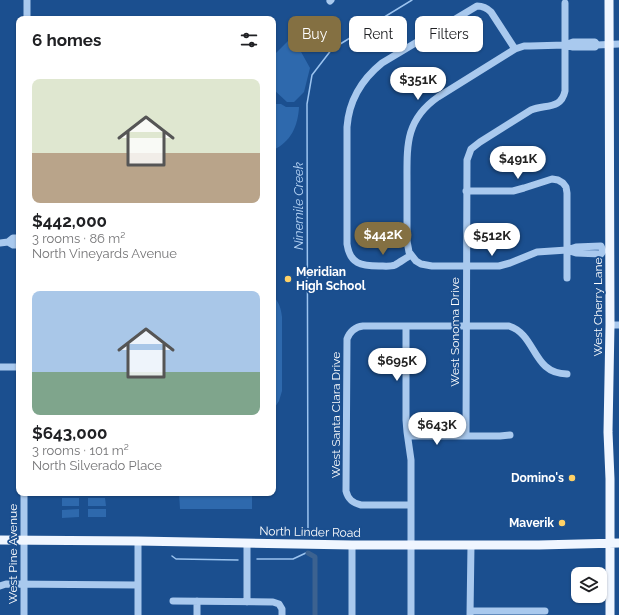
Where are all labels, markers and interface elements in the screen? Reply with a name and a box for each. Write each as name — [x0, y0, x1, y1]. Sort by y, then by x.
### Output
chip: Buy — [288, 16, 341, 52]
chip: Rent — [349, 16, 407, 52]
chip: Filters — [415, 16, 483, 52]
icon: filters — [238, 29, 260, 51]
text: 6 homes — [32, 30, 101, 50]
pin: $351K — [390, 67, 446, 101]
text: $351K — [399, 72, 437, 87]
icon: home — [110, 105, 182, 177]
pin: $491K — [490, 146, 546, 180]
text: $491K — [499, 151, 537, 166]
water label: Ninemile Creek — [291, 162, 306, 250]
text: $442,000 — [32, 211, 107, 231]
pin: $442K — [355, 222, 411, 256]
pin: $512K — [464, 223, 520, 257]
text: $442K — [363, 227, 403, 242]
text: $512K — [473, 228, 511, 243]
text: 3 rooms · 86 m² — [32, 231, 125, 246]
text: North Vineyards Avenue — [32, 246, 177, 261]
street label: West Cherry Lane — [591, 257, 605, 357]
place label: Meridian High School — [296, 265, 366, 293]
marker: Meridian High School — [283, 274, 293, 284]
street label: West Sonoma Drive — [448, 277, 462, 387]
icon: home — [110, 317, 182, 389]
pin: $695K — [369, 348, 425, 382]
street label: West Santa Clara Drive — [329, 352, 343, 478]
text: $695K — [377, 353, 417, 368]
pin: $643K — [409, 412, 465, 446]
text: $643K — [417, 417, 457, 432]
text: $643,000 — [32, 423, 108, 443]
text: 3 rooms · 101 m² — [32, 443, 129, 458]
text: North Silverado Place — [32, 458, 162, 473]
place label: Domino's — [511, 471, 564, 485]
marker: Domino's — [567, 473, 577, 483]
street label: West Pine Avenue — [6, 504, 20, 604]
place label: Maverik — [509, 516, 554, 530]
marker: Maverik — [557, 518, 567, 528]
street label: North Linder Road — [259, 524, 361, 540]
map controls — [571, 567, 607, 603]
button: layers — [571, 567, 607, 603]

